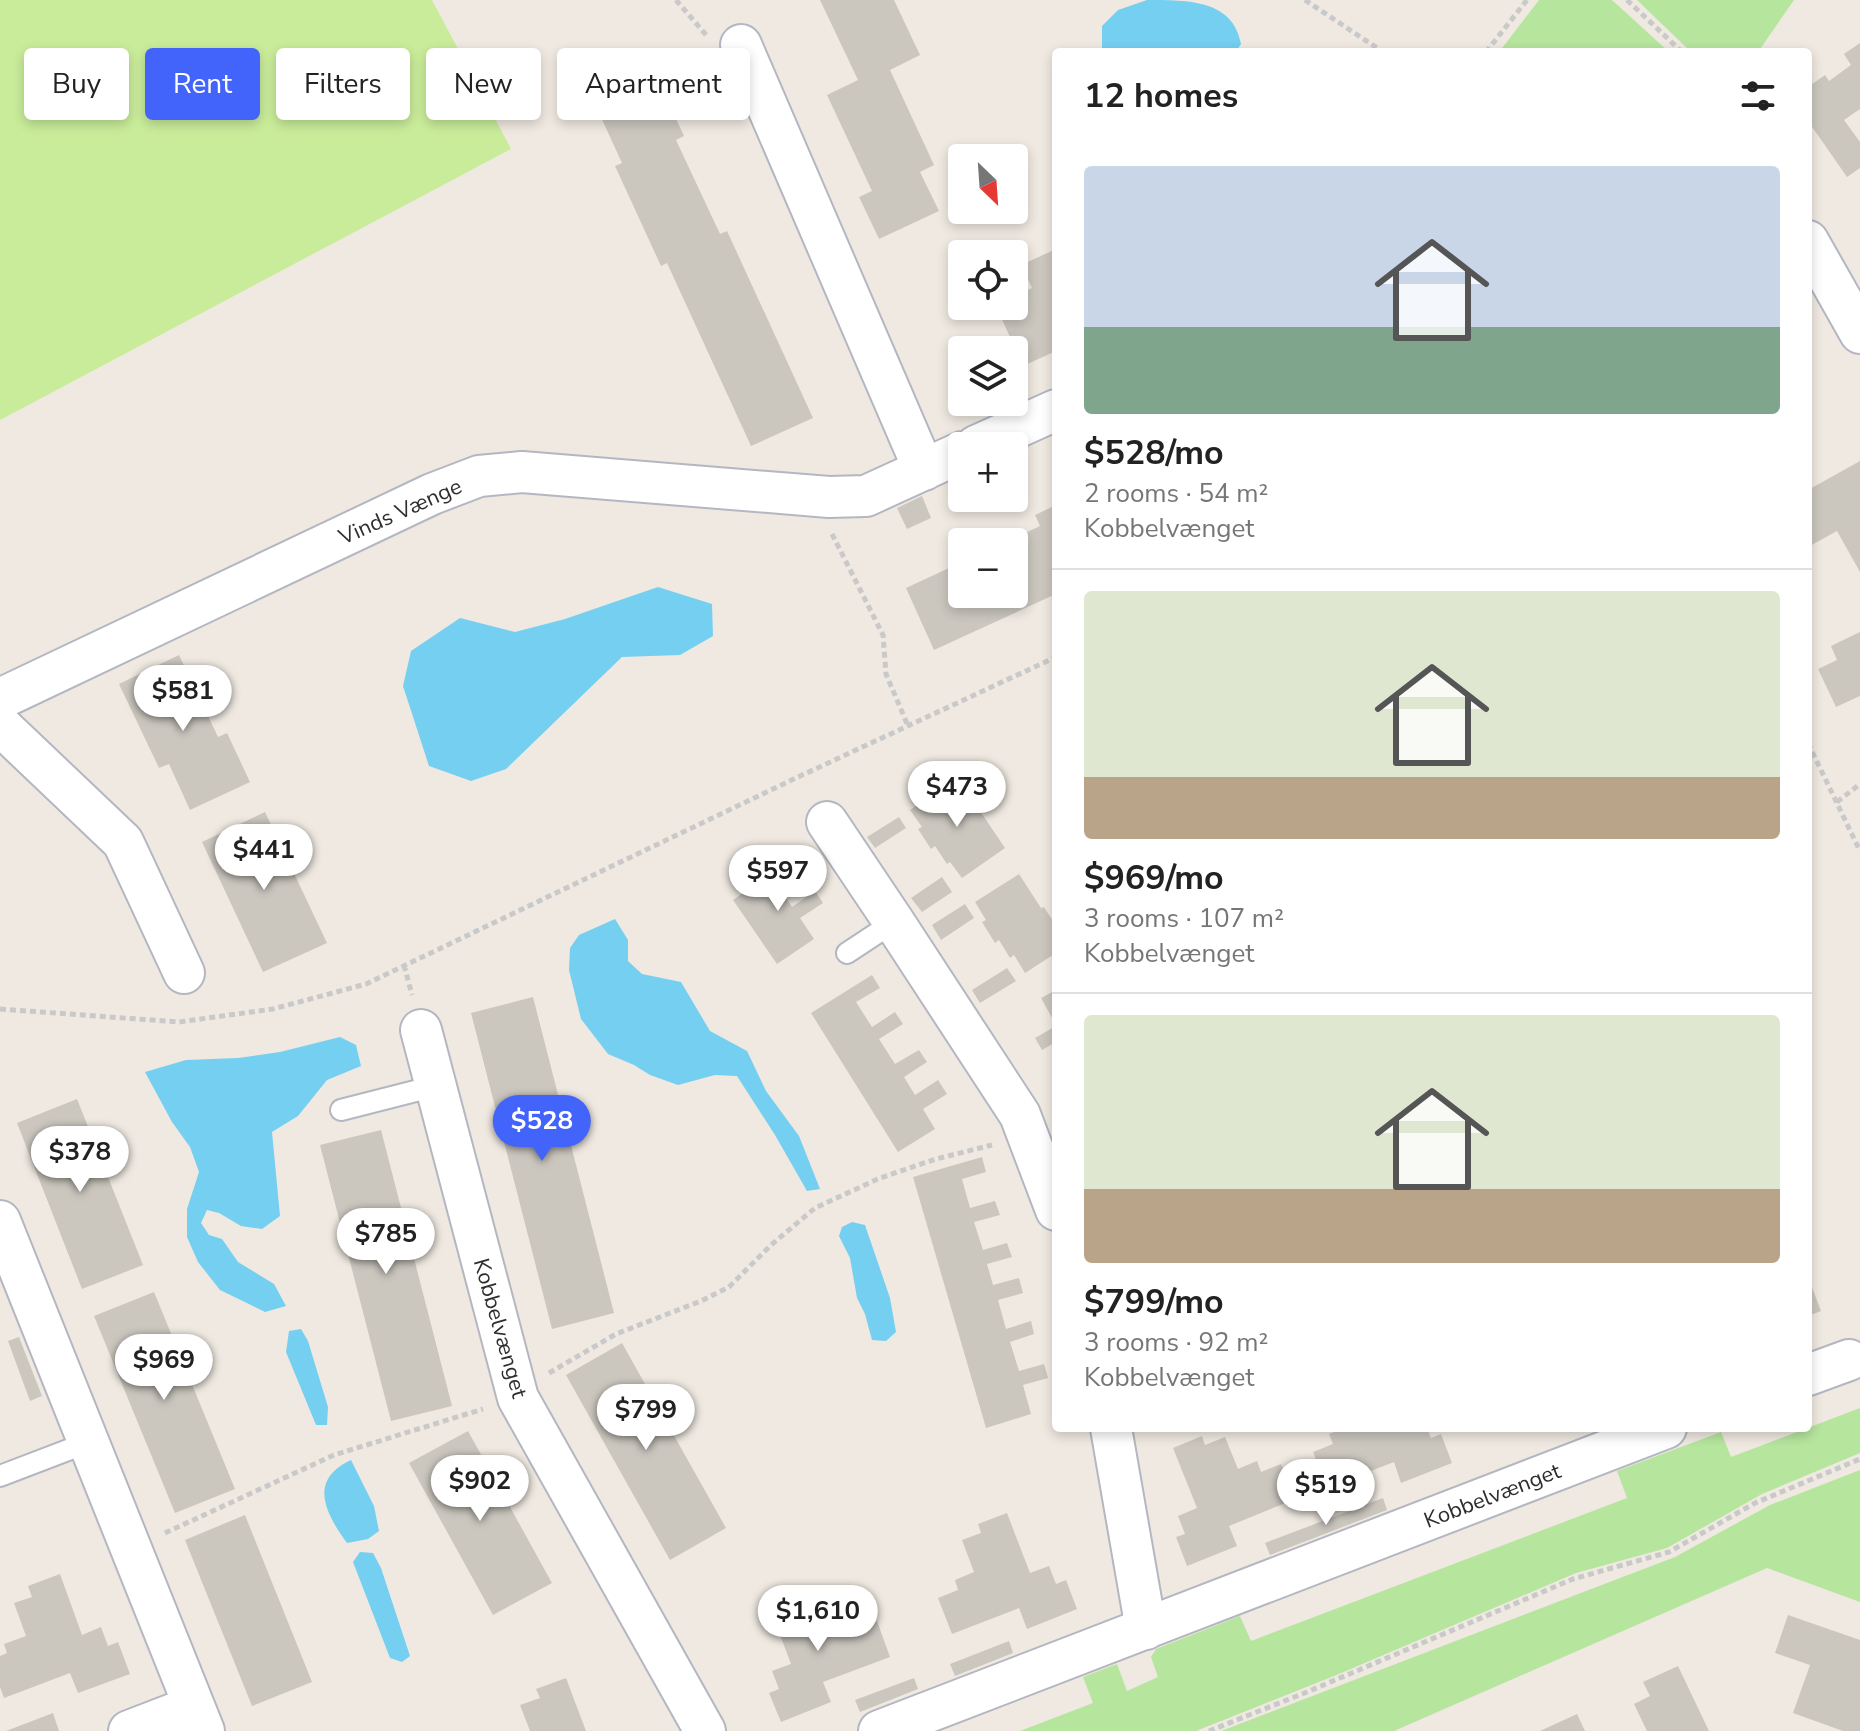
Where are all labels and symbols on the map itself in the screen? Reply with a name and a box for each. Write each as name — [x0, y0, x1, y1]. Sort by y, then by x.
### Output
north arrow — [948, 144, 1028, 224]
street label: Vinds Vænge — [333, 471, 467, 553]
pin: $581 — [136, 665, 230, 733]
pin: $473 — [910, 761, 1004, 829]
pin: $441 — [217, 824, 311, 892]
pin: $597 — [731, 845, 825, 913]
pin: $528 — [495, 1095, 589, 1163]
pin: $378 — [33, 1126, 127, 1194]
pin: $785 — [339, 1208, 433, 1276]
street label: Kobbelvænget — [466, 1255, 534, 1402]
pin: $969 — [117, 1334, 211, 1402]
pin: $799 — [599, 1384, 693, 1452]
pin: $902 — [433, 1455, 527, 1523]
street label: Kobbelvænget — [1420, 1456, 1565, 1536]
pin: $519 — [1279, 1459, 1373, 1527]
pin: $1,610 — [753, 1585, 883, 1653]

